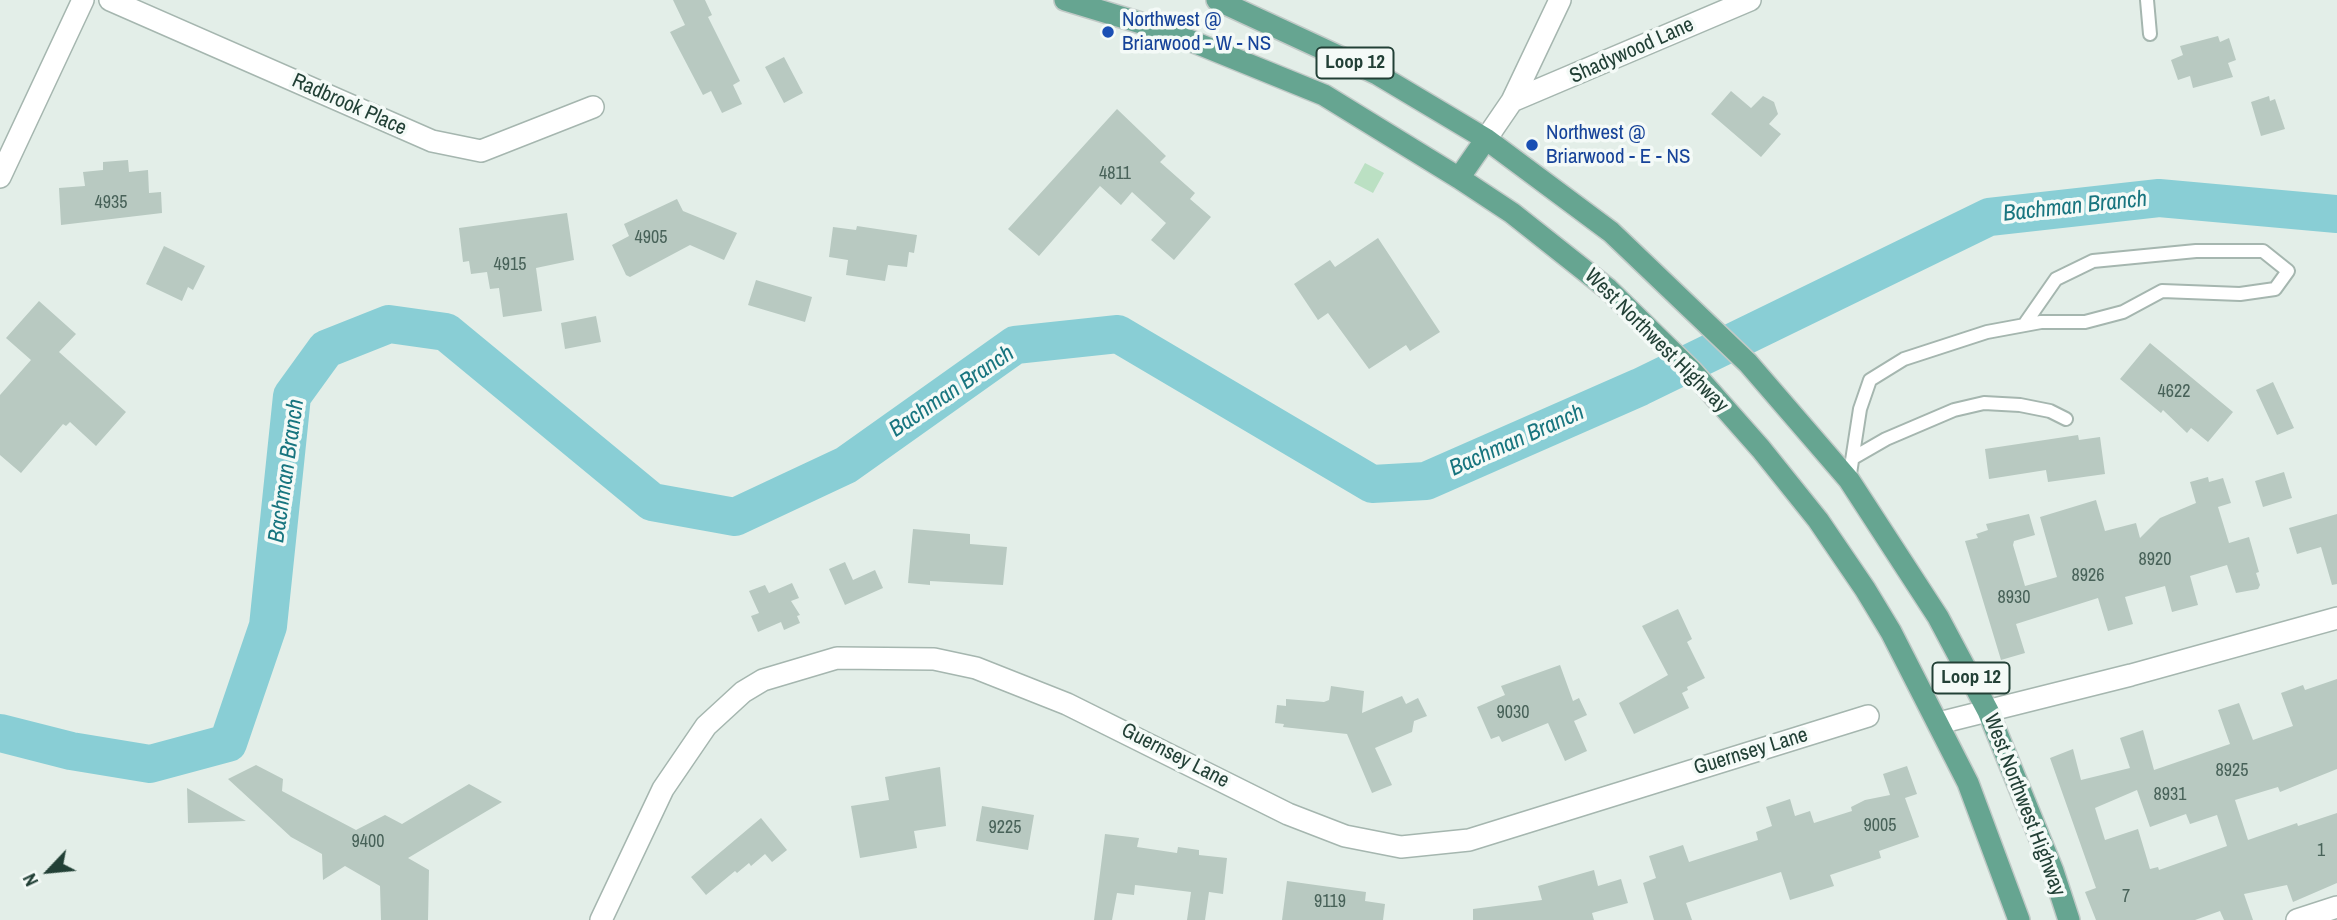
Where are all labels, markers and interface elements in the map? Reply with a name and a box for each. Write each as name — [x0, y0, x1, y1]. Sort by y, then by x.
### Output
place label: Northwest @ Briarwood - W - NS — [1122, 7, 1271, 57]
street label: Shadywood Lane — [1566, 12, 1698, 90]
marker: Northwest @ Briarwood - W - NS — [1100, 24, 1116, 40]
road number: Loop 12 — [1316, 48, 1394, 78]
street label: Radbrook Place — [288, 69, 410, 141]
place label: Northwest @ Briarwood - E - NS — [1546, 120, 1691, 170]
marker: Northwest @ Briarwood - E - NS — [1524, 137, 1540, 153]
house number: 4811 — [1099, 163, 1131, 185]
water label: Bachman Branch — [2002, 186, 2148, 228]
house number: 4935 — [95, 192, 127, 214]
house number: 4905 — [635, 227, 667, 249]
house number: 4915 — [494, 254, 526, 276]
street label: West Northwest Highway — [1579, 264, 1733, 418]
water label: Bachman Branch — [884, 340, 1020, 444]
house number: 4622 — [2158, 381, 2190, 403]
water label: Bachman Branch — [263, 397, 311, 545]
water label: Bachman Branch — [1445, 399, 1589, 483]
house number: 8920 — [2139, 549, 2171, 571]
house number: 8926 — [2072, 565, 2104, 587]
house number: 8930 — [1998, 587, 2030, 609]
road number: Loop 12 — [1932, 663, 2010, 694]
house number: 9030 — [1497, 702, 1529, 724]
street label: West Northwest Highway — [1978, 710, 2070, 900]
street label: Guernsey Lane — [1117, 718, 1233, 794]
street label: Guernsey Lane — [1691, 723, 1811, 781]
house number: 8925 — [2216, 760, 2248, 782]
house number: 8931 — [2154, 784, 2186, 806]
house number: 9005 — [1864, 815, 1896, 837]
house number: 9225 — [989, 817, 1021, 839]
house number: 9400 — [352, 831, 384, 853]
north arrow — [14, 836, 84, 906]
house number: 1 — [2317, 840, 2325, 862]
text: N — [16, 869, 44, 891]
house number: 7 — [2122, 886, 2130, 908]
house number: 9119 — [1314, 891, 1346, 913]

